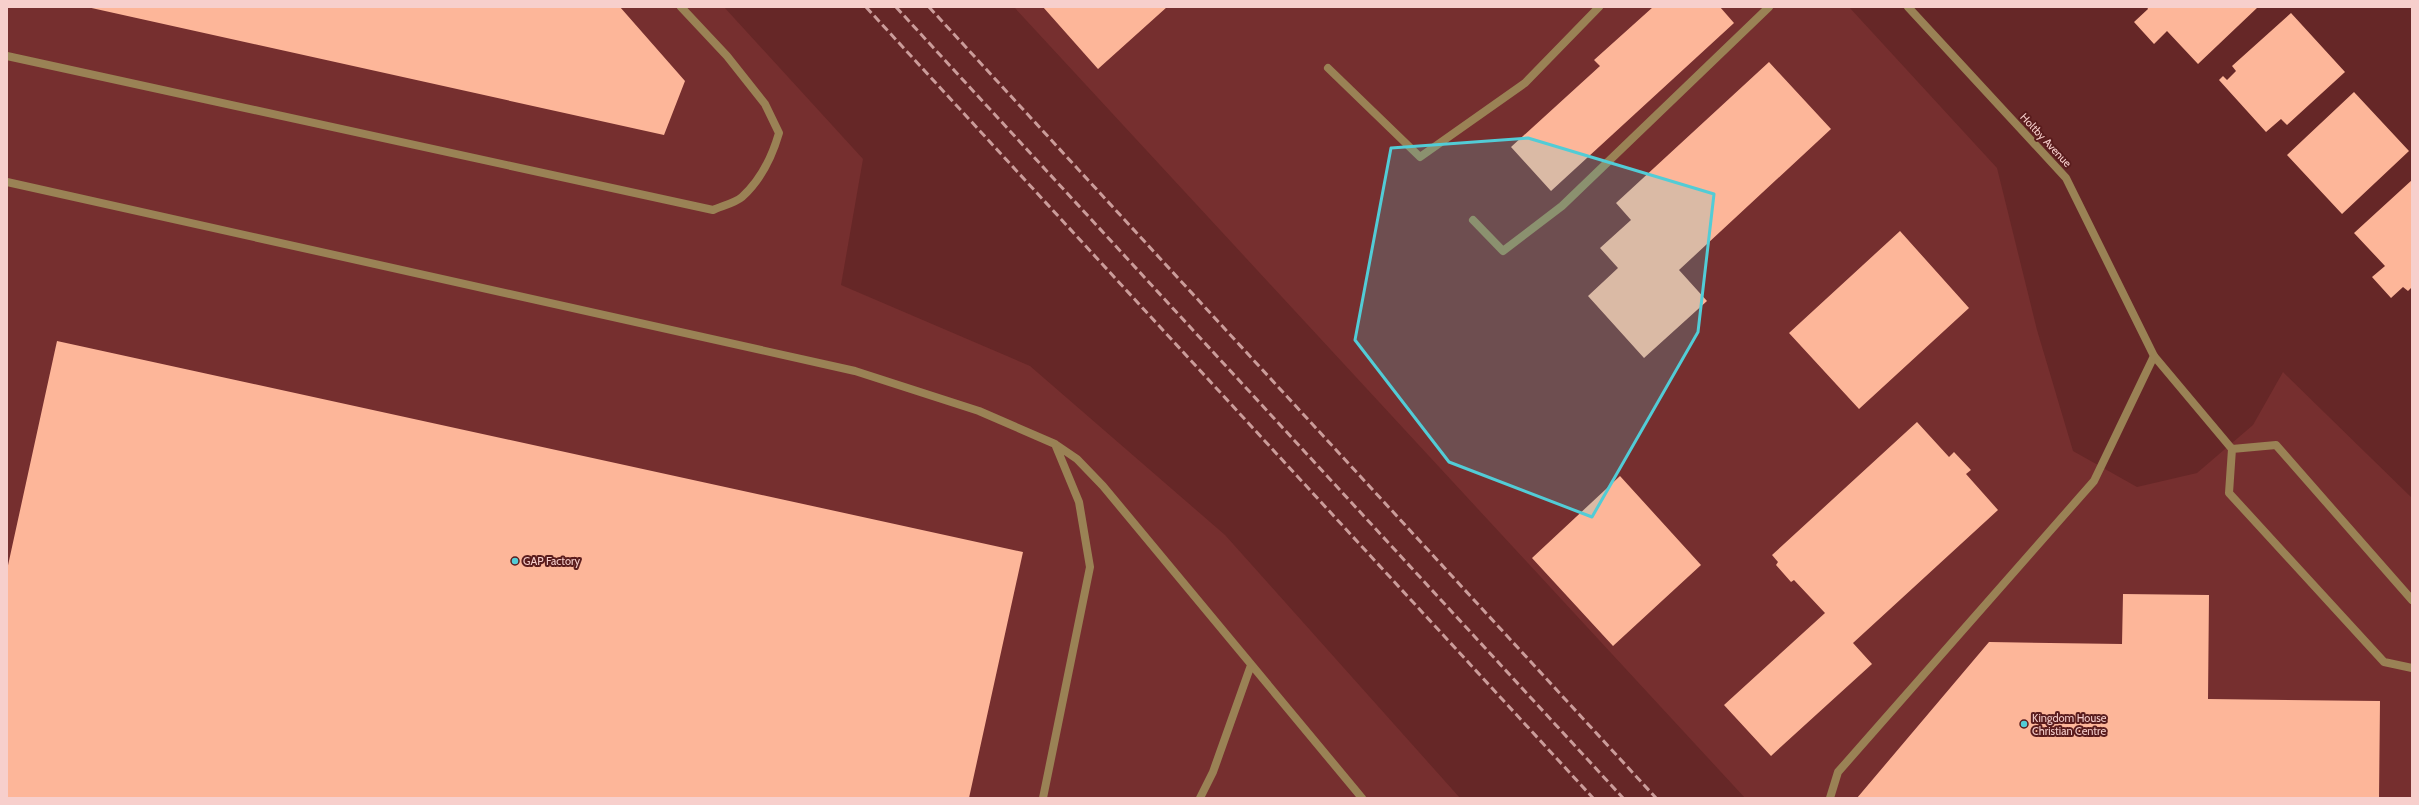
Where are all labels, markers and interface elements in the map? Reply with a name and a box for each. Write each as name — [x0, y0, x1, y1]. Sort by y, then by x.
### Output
street label: Holtby Avenue — [2017, 110, 2075, 170]
place label: GAP Factory — [523, 554, 581, 568]
marker: GAP Factory — [510, 556, 520, 566]
place label: Kingdom House Christian Centre — [2032, 711, 2107, 738]
marker: Kingdom House Christian Centre — [2019, 719, 2029, 729]

